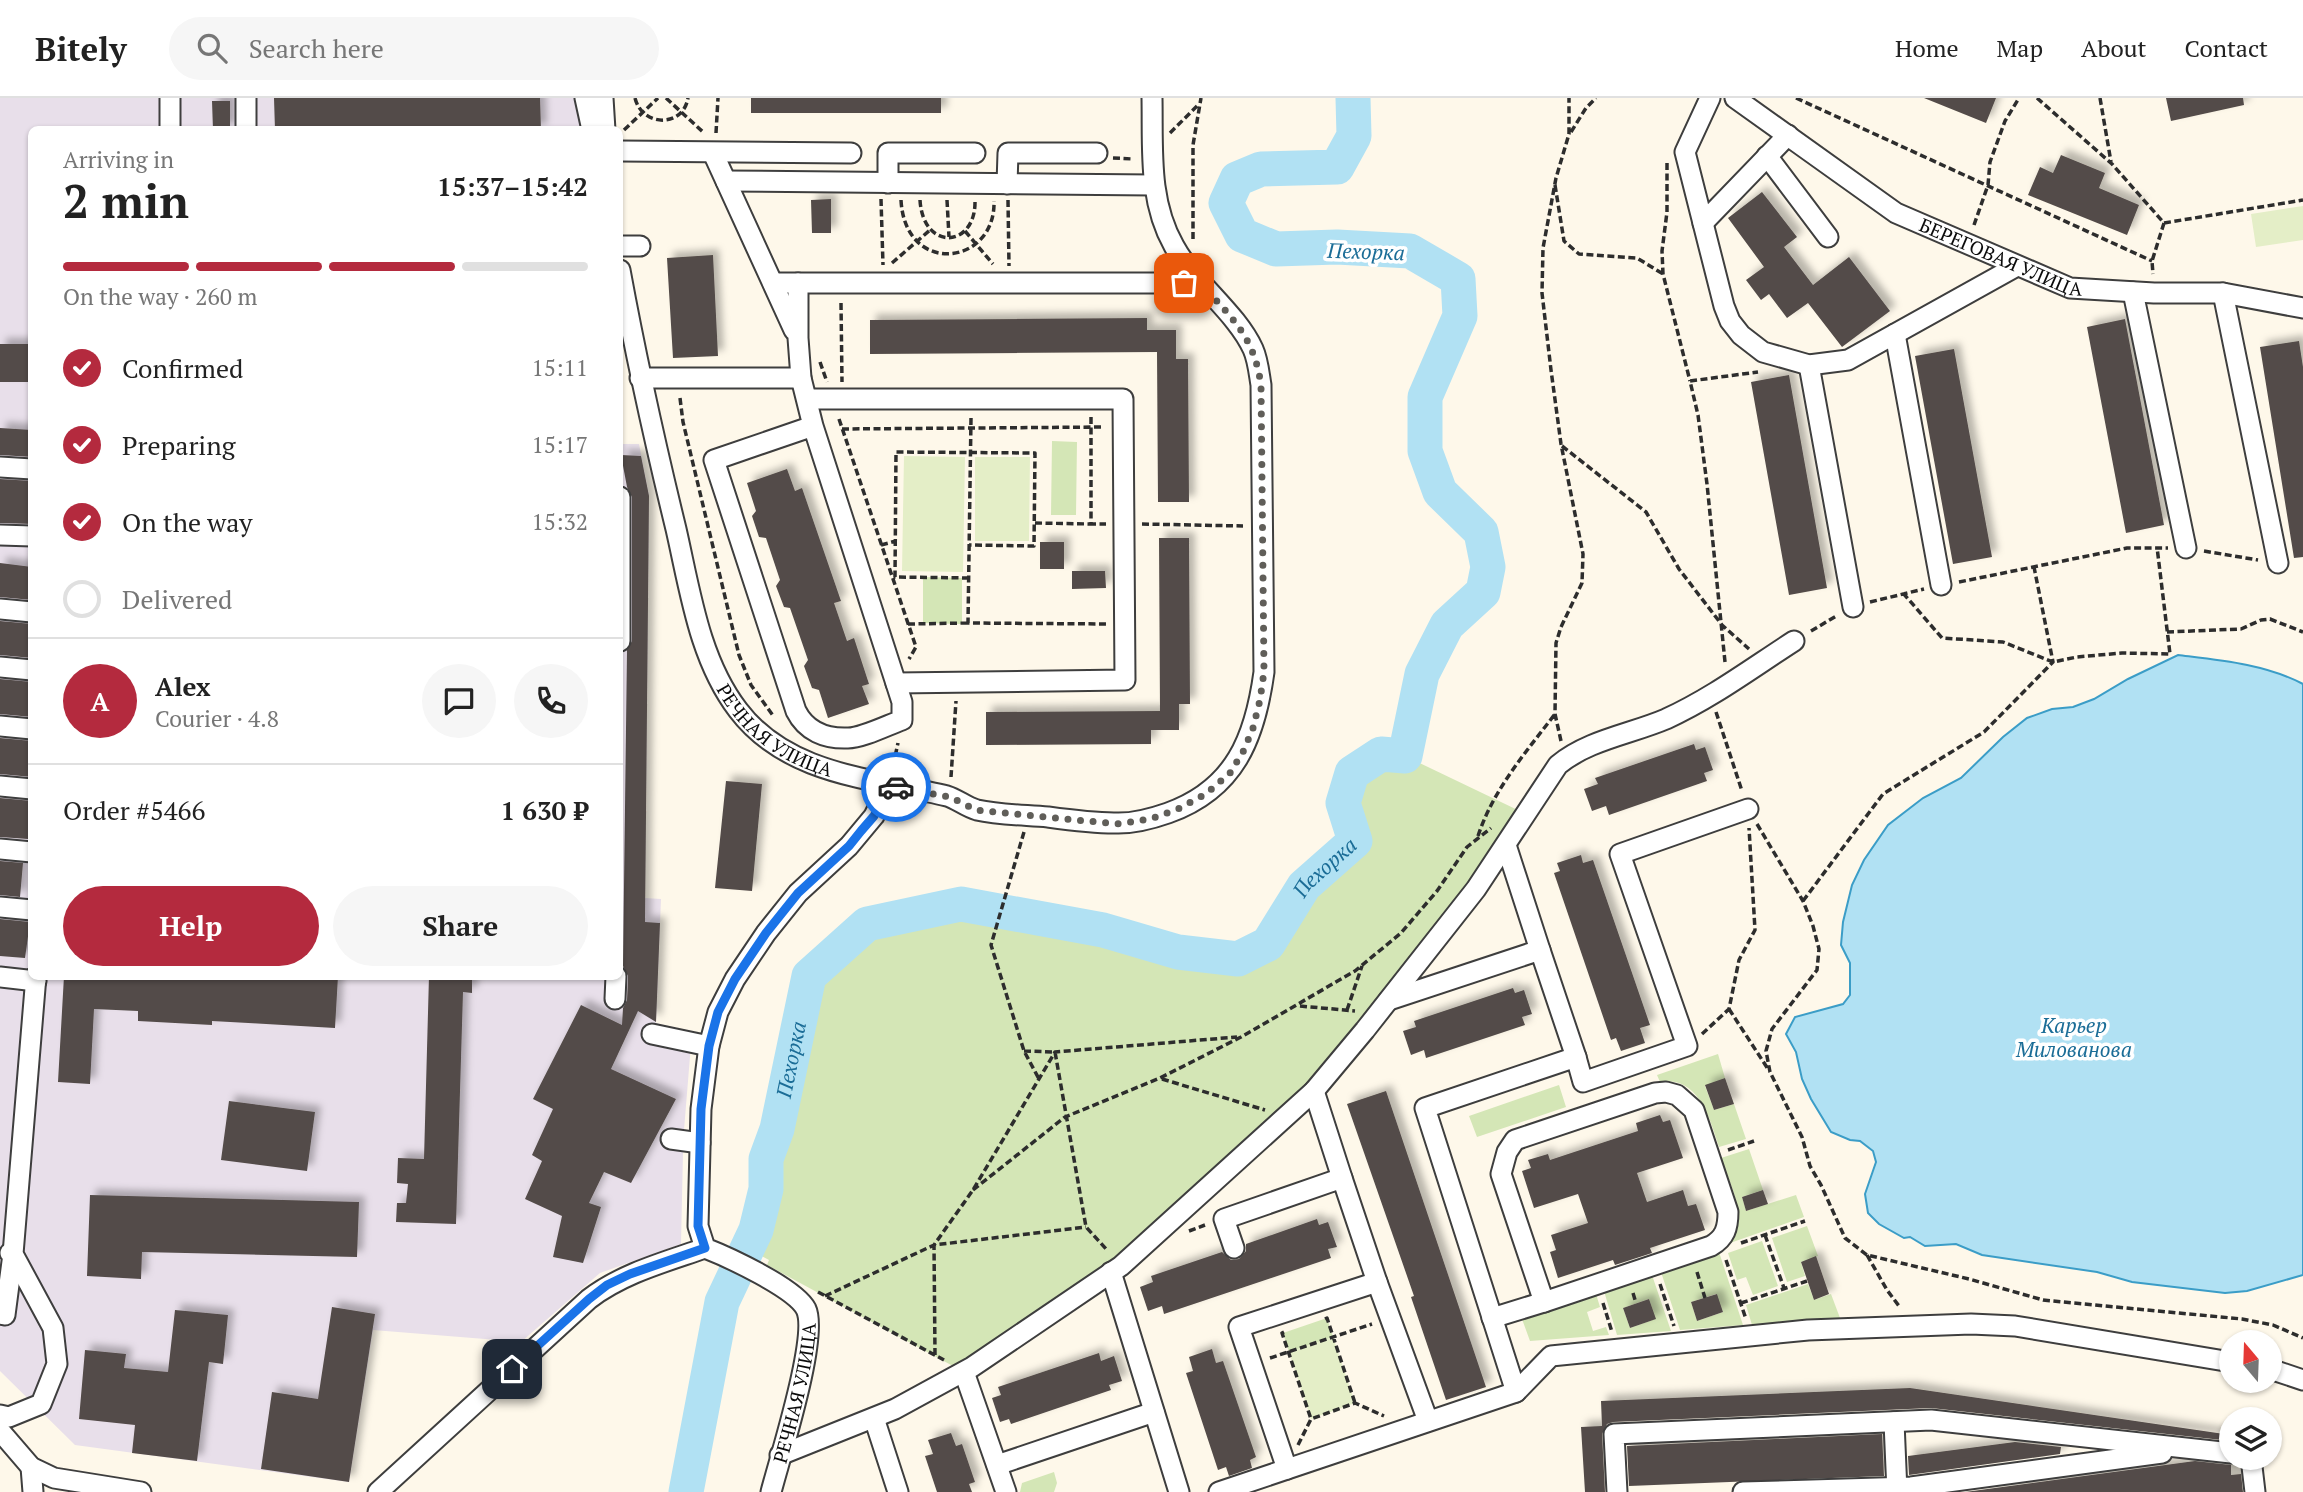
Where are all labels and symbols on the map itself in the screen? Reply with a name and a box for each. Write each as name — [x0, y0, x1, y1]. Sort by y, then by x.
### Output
street label: БЕРЕГОВАЯ УЛИЦА — [1916, 212, 2083, 301]
water label: Пехорка — [1326, 236, 1405, 266]
pin — [1154, 253, 1214, 313]
street label: РЕЧНАЯ УЛИЦА — [712, 679, 836, 782]
courier — [861, 752, 931, 822]
water label: Пехорка — [1285, 831, 1363, 903]
water label: Карьер Милованова — [2015, 1011, 2132, 1063]
water label: Пехорка — [769, 1019, 812, 1101]
street label: РЕЧНАЯ УЛИЦА — [767, 1322, 821, 1466]
north arrow — [2219, 1330, 2282, 1393]
pin — [482, 1339, 542, 1399]

